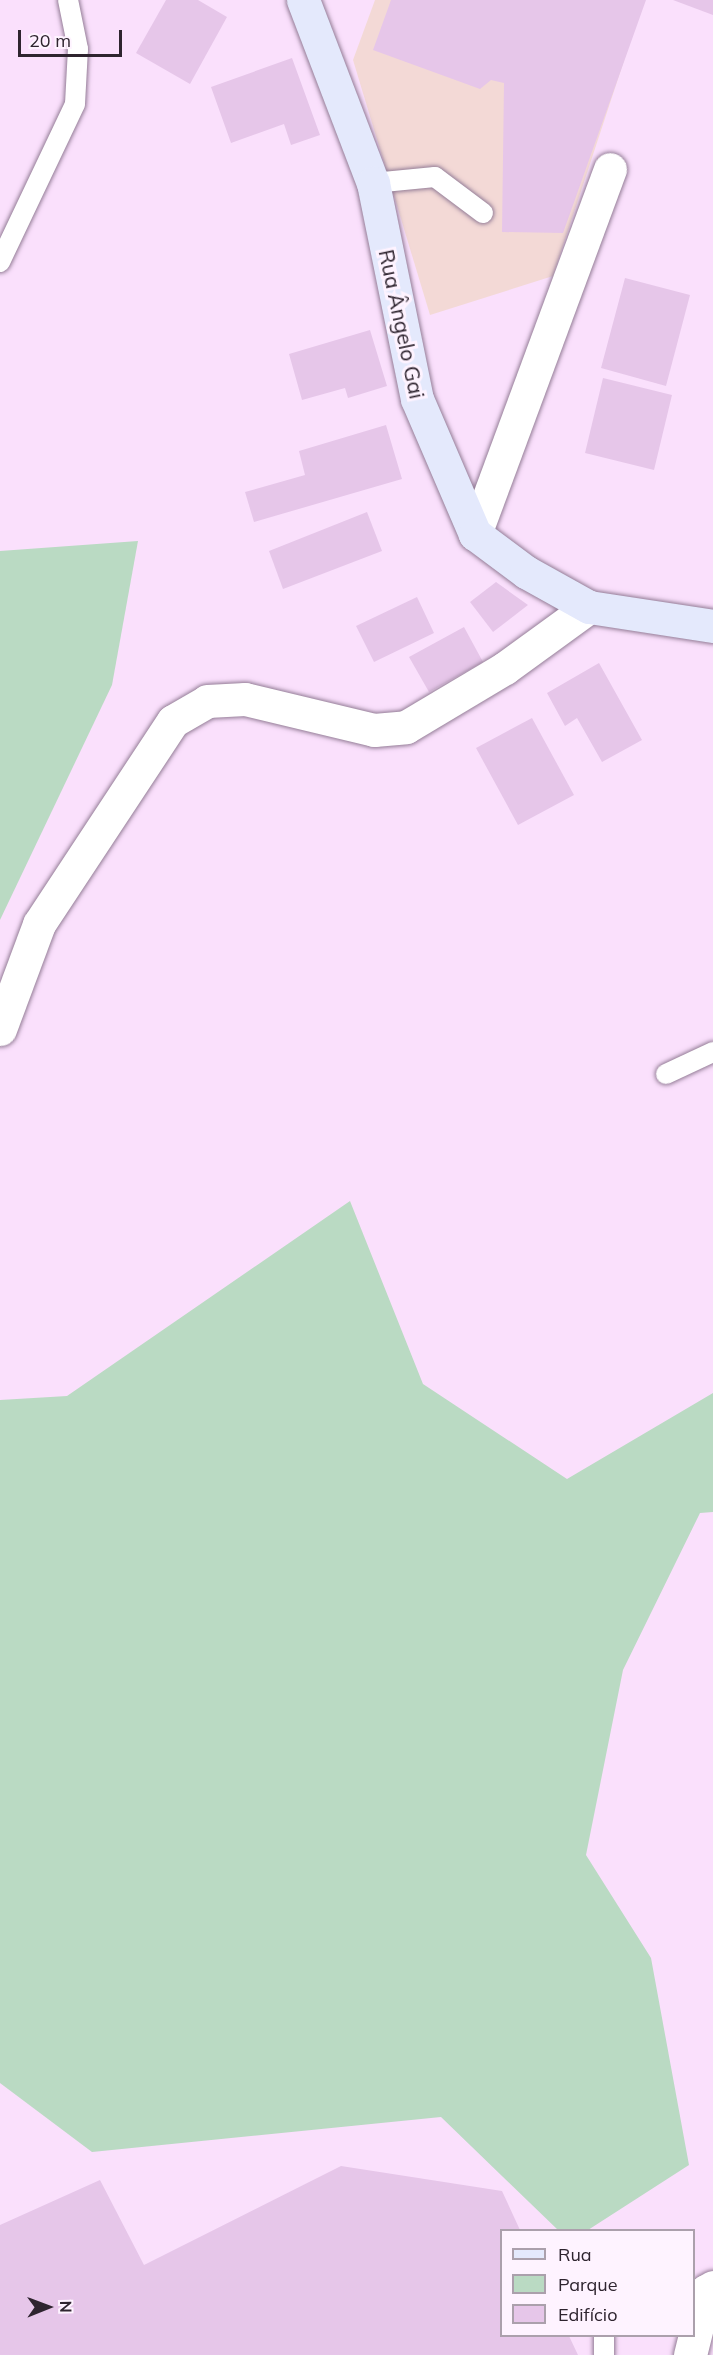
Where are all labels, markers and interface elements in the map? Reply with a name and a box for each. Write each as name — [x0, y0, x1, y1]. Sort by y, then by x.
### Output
scale bar — [21, 18, 124, 56]
text: 20 m — [29, 29, 71, 52]
street label: Rua Ângelo Gai — [374, 247, 430, 401]
legend — [500, 2229, 695, 2337]
text: Rua — [558, 2243, 592, 2266]
text: Parque — [558, 2273, 617, 2296]
north arrow — [18, 2277, 78, 2337]
text: N — [56, 2300, 76, 2313]
text: Edifício — [558, 2303, 617, 2326]

